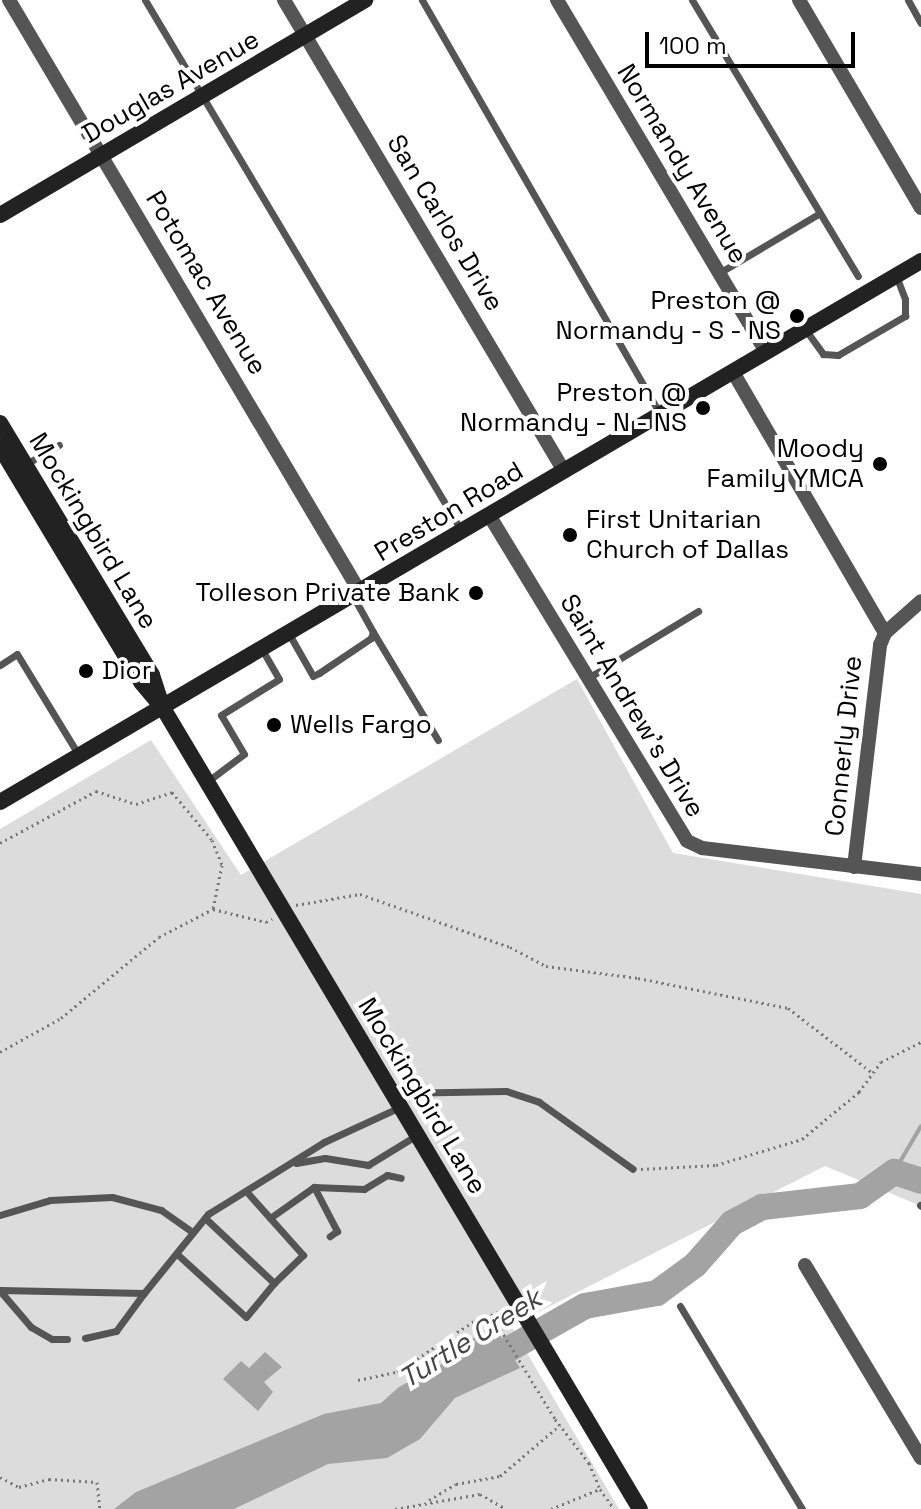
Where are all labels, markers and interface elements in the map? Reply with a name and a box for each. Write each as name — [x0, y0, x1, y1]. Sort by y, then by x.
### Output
scale bar — [649, 16, 859, 66]
street label: Douglas Avenue — [77, 24, 265, 150]
text: 100 m — [659, 30, 727, 61]
street label: Normandy Avenue — [610, 58, 754, 270]
street label: San Carlos Drive — [380, 129, 510, 317]
street label: Potomac Avenue — [139, 185, 273, 381]
place label: Preston @ Normandy - S - NS — [552, 285, 781, 346]
marker: Preston @ Normandy - S - NS — [788, 307, 806, 325]
place label: Preston @ Normandy - N - NS — [457, 377, 687, 438]
marker: Preston @ Normandy - N - NS — [694, 399, 712, 417]
street label: Mockingbird Lane — [22, 427, 164, 635]
place label: Moody Family YMCA — [706, 433, 864, 494]
street label: Preston Road — [369, 455, 529, 569]
marker: Moody Family YMCA — [871, 455, 889, 473]
place label: First Unitarian Church of Dallas — [586, 504, 789, 566]
marker: First Unitarian Church of Dallas — [561, 526, 579, 544]
place label: Tolleson Private Bank — [196, 577, 460, 609]
marker: Tolleson Private Bank — [467, 584, 485, 602]
street label: Saint Andrew's Drive — [553, 589, 711, 823]
street label: Connerly Drive — [819, 654, 869, 838]
place label: Dior — [102, 655, 151, 687]
marker: Dior — [77, 662, 95, 680]
place label: Wells Fargo — [290, 709, 432, 741]
marker: Wells Fargo — [265, 716, 283, 734]
street label: Mockingbird Lane — [351, 992, 493, 1200]
water label: Turtle Creek — [393, 1281, 547, 1395]

